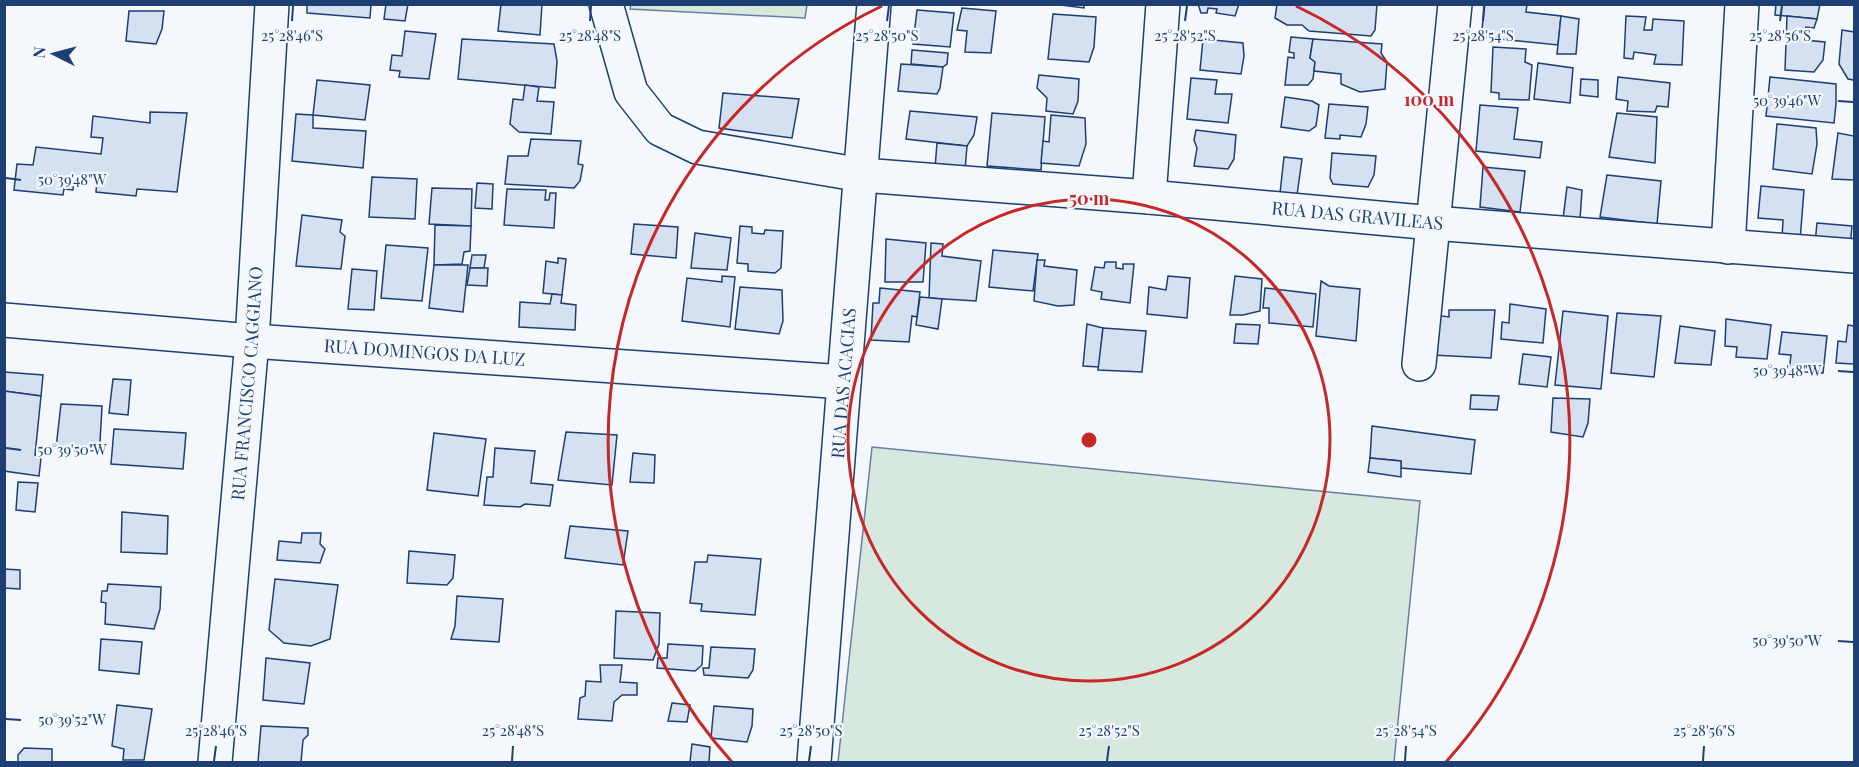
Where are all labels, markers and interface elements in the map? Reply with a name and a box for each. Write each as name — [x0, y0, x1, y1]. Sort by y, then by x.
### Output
north arrow — [24, 24, 84, 84]
text: 25°28'46"S — [261, 25, 323, 45]
text: 25°28'48"S — [559, 25, 621, 45]
text: 25°28'50"S — [855, 25, 919, 45]
text: 25°28'52"S — [1154, 25, 1216, 45]
text: 25°28'54"S — [1452, 25, 1514, 45]
text: 25°28'56"S — [1749, 25, 1811, 45]
text: N — [28, 45, 50, 59]
text: 100 m — [1404, 87, 1455, 111]
text: 50°39'46"W — [1753, 90, 1822, 110]
text: 50°39'48"W — [38, 169, 107, 189]
text: 50 m — [1069, 186, 1110, 210]
street label: RUA DAS GRAVILEAS — [1271, 195, 1444, 235]
street label: RUA FRANCISCO CAGGIANO — [225, 265, 267, 501]
street label: RUA DAS ACACIAS — [825, 307, 861, 459]
street label: RUA DOMINGOS DA LUZ — [323, 333, 526, 371]
text: 50°39'48"W — [1753, 360, 1822, 380]
centre of rings — [1079, 430, 1099, 450]
text: 50°39'50"W — [37, 439, 107, 459]
text: 50°39'50"W — [1752, 630, 1822, 650]
text: 50°39'52"W — [38, 709, 106, 729]
text: 25°28'46"S — [185, 720, 247, 740]
text: 25°28'48"S — [482, 720, 544, 740]
text: 25°28'50"S — [779, 720, 843, 740]
text: 25°28'52"S — [1078, 720, 1140, 740]
text: 25°28'54"S — [1375, 720, 1437, 740]
text: 25°28'56"S — [1673, 720, 1735, 740]

